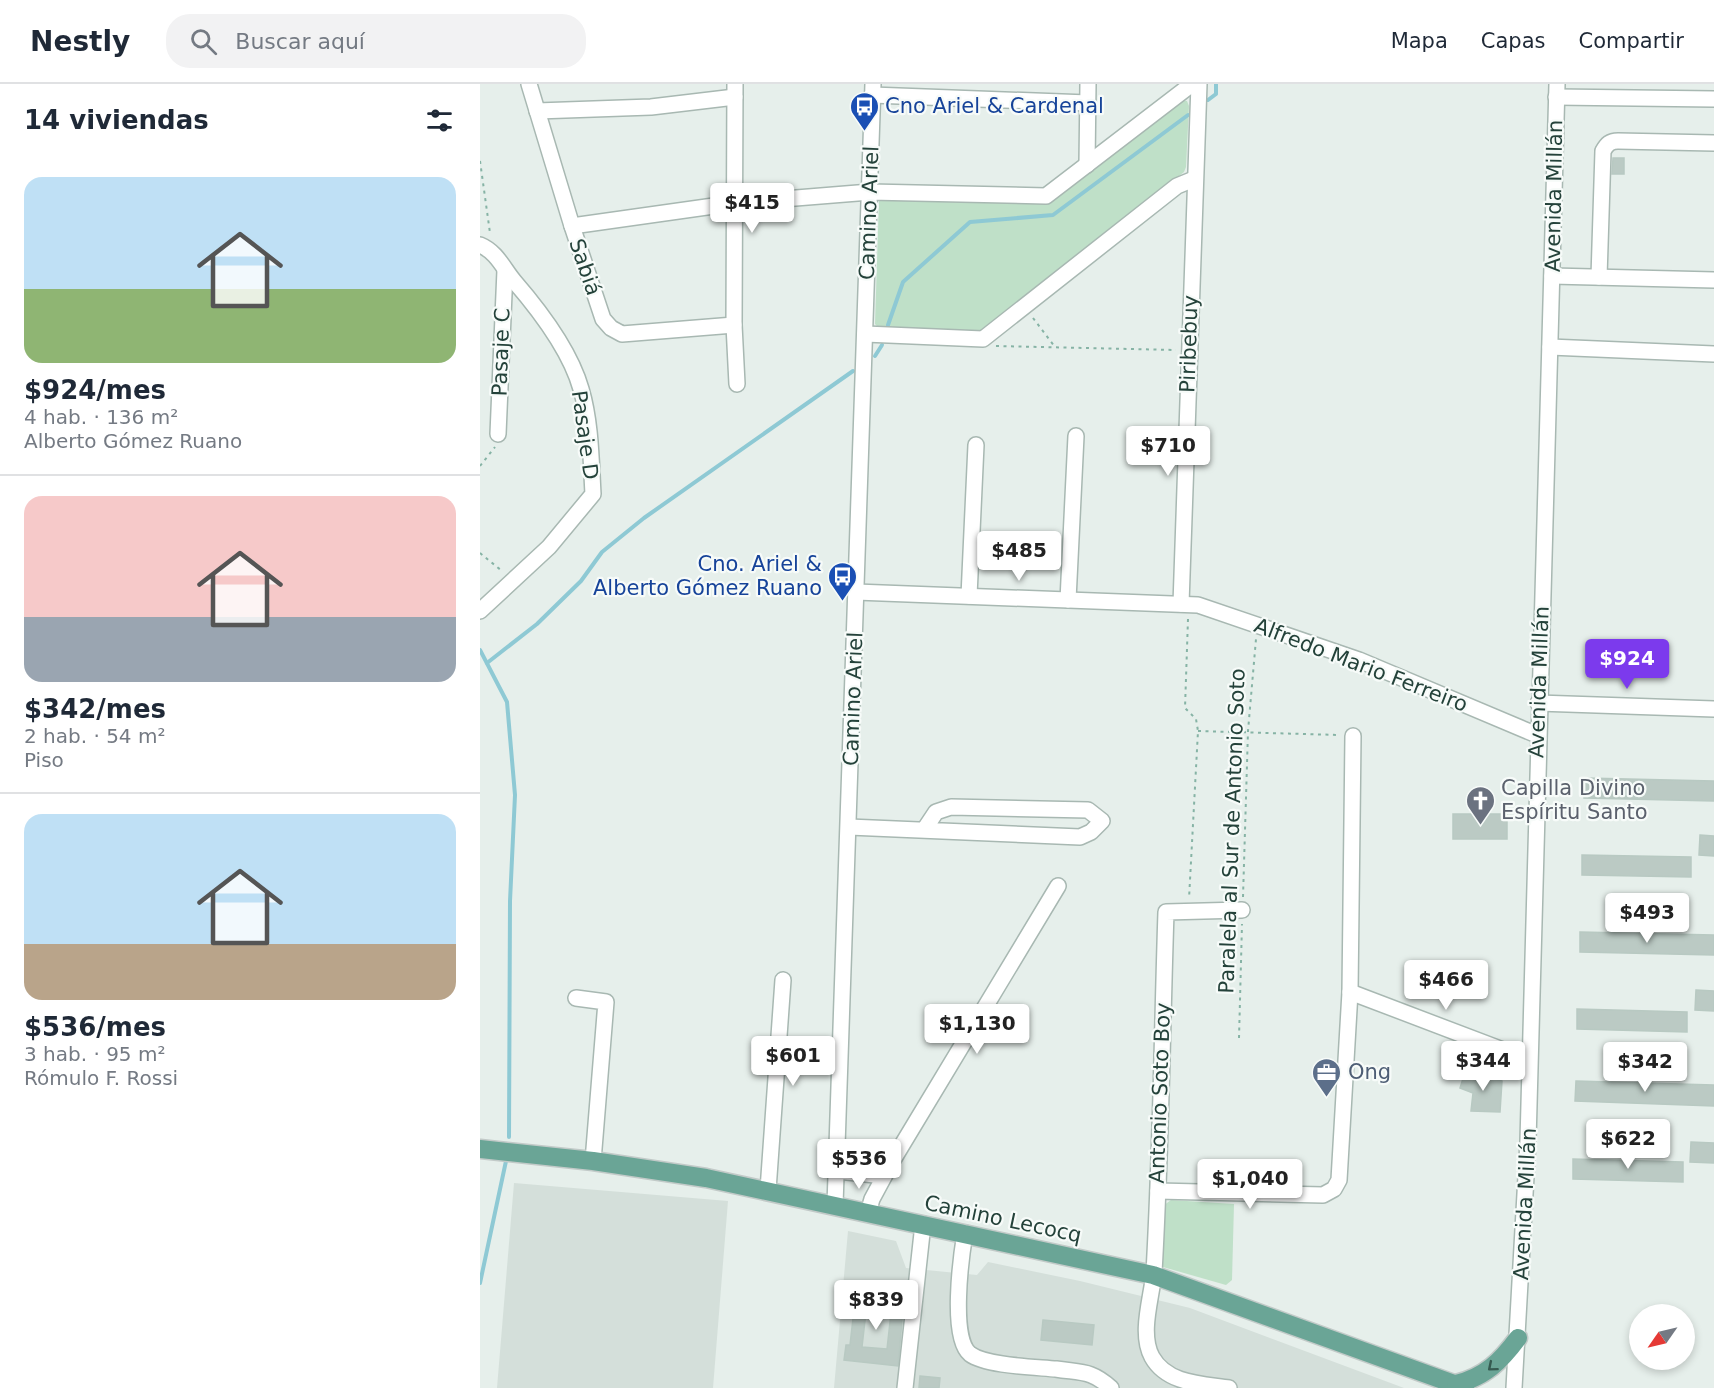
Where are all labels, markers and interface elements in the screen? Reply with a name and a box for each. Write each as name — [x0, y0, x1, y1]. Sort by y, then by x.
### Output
search box — [166, 14, 586, 68]
text: Nestly — [30, 25, 130, 58]
icon: search — [187, 25, 220, 58]
text: Buscar aquí — [235, 29, 365, 54]
text: Mapa — [1391, 29, 1448, 53]
text: Capas — [1481, 29, 1545, 53]
text: Compartir — [1578, 29, 1684, 53]
bus stop icon: Cno Ariel & Cardenal — [848, 90, 880, 132]
place label: Cno Ariel & Cardenal — [885, 94, 1104, 118]
icon: filters — [423, 104, 456, 137]
text: 14 viviendas — [24, 105, 209, 135]
street label: Avenida Millán — [1541, 120, 1567, 272]
street label: Camino Ariel — [855, 145, 883, 281]
pin: $415 — [716, 183, 788, 234]
text: $415 — [724, 190, 780, 214]
icon: home — [186, 216, 294, 324]
street label: Sabiá — [564, 236, 606, 298]
street label: Piribebuy — [1175, 295, 1203, 393]
street label: Pasaje C — [487, 307, 515, 397]
text: $924/mes — [24, 375, 166, 405]
street label: Pasaje D — [567, 389, 603, 481]
text: 4 hab. · 136 m² — [24, 405, 178, 429]
pin: $710 — [1132, 426, 1204, 477]
text: Alberto Gómez Ruano — [24, 429, 242, 453]
text: $710 — [1140, 433, 1196, 457]
pin: $485 — [983, 531, 1055, 582]
icon: home — [186, 535, 294, 643]
text: $485 — [991, 538, 1047, 562]
place label: Cno. Ariel & Alberto Gómez Ruano — [593, 552, 822, 600]
bus stop icon: Cno. Ariel & Alberto Gómez Ruano — [827, 560, 859, 602]
street label: Avenida Millán — [1524, 605, 1554, 759]
street label: Alfredo Mario Ferreiro — [1251, 613, 1471, 717]
street label: Camino Ariel — [839, 631, 867, 767]
pin: $924 — [1591, 639, 1663, 690]
text: $924 — [1599, 646, 1655, 670]
street label: Paralela al Sur de Antonio Soto — [1214, 668, 1250, 994]
text: $342/mes — [24, 694, 166, 724]
text: 2 hab. · 54 m² — [24, 724, 165, 748]
text: Piso — [24, 748, 64, 772]
place label: Capilla Divino Espíritu Santo — [1501, 776, 1648, 824]
church icon: Capilla Divino Espíritu Santo — [1464, 784, 1496, 826]
icon: home — [186, 853, 294, 961]
pin: $493 — [1611, 893, 1683, 944]
text: $493 — [1619, 900, 1675, 924]
pin: $466 — [1410, 960, 1482, 1011]
text: $466 — [1418, 967, 1474, 991]
street label: Antonio Soto Boy — [1145, 1002, 1175, 1184]
pin: $1,130 — [928, 1004, 1026, 1055]
text: $1,130 — [938, 1011, 1016, 1035]
text: $536/mes — [24, 1012, 166, 1042]
pin: $601 — [757, 1036, 829, 1087]
pin: $344 — [1447, 1041, 1519, 1092]
text: 3 hab. · 95 m² — [24, 1042, 165, 1066]
pin: $342 — [1609, 1042, 1681, 1093]
text: $601 — [765, 1043, 821, 1067]
text: $344 — [1455, 1048, 1511, 1072]
text: $342 — [1617, 1049, 1673, 1073]
office icon: Ong — [1311, 1056, 1343, 1098]
place label: Ong — [1348, 1060, 1391, 1084]
text: Rómulo F. Rossi — [24, 1066, 178, 1090]
pin: $622 — [1592, 1119, 1664, 1170]
text: $622 — [1600, 1126, 1656, 1150]
street label: Avenida Millán — [1509, 1127, 1541, 1281]
pin: $536 — [823, 1139, 895, 1190]
text: $536 — [831, 1146, 887, 1170]
pin: $1,040 — [1201, 1159, 1299, 1210]
text: $1,040 — [1211, 1166, 1289, 1190]
street label: Camino Lecocq — [922, 1191, 1084, 1247]
pin: $839 — [840, 1280, 912, 1331]
text: $839 — [848, 1287, 904, 1311]
north arrow — [1629, 1304, 1695, 1370]
map controls — [1629, 1304, 1695, 1370]
one-way arrow — [1488, 1360, 1499, 1371]

